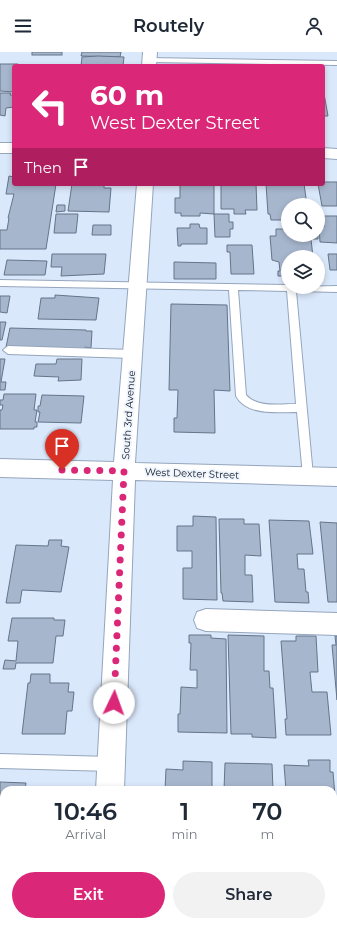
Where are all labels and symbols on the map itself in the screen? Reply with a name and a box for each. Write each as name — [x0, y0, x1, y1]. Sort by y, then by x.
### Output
street label: South 3rd Avenue — [119, 370, 138, 460]
pin — [45, 429, 79, 470]
street label: West Dexter Street — [145, 465, 239, 482]
position arrow — [93, 682, 135, 724]

